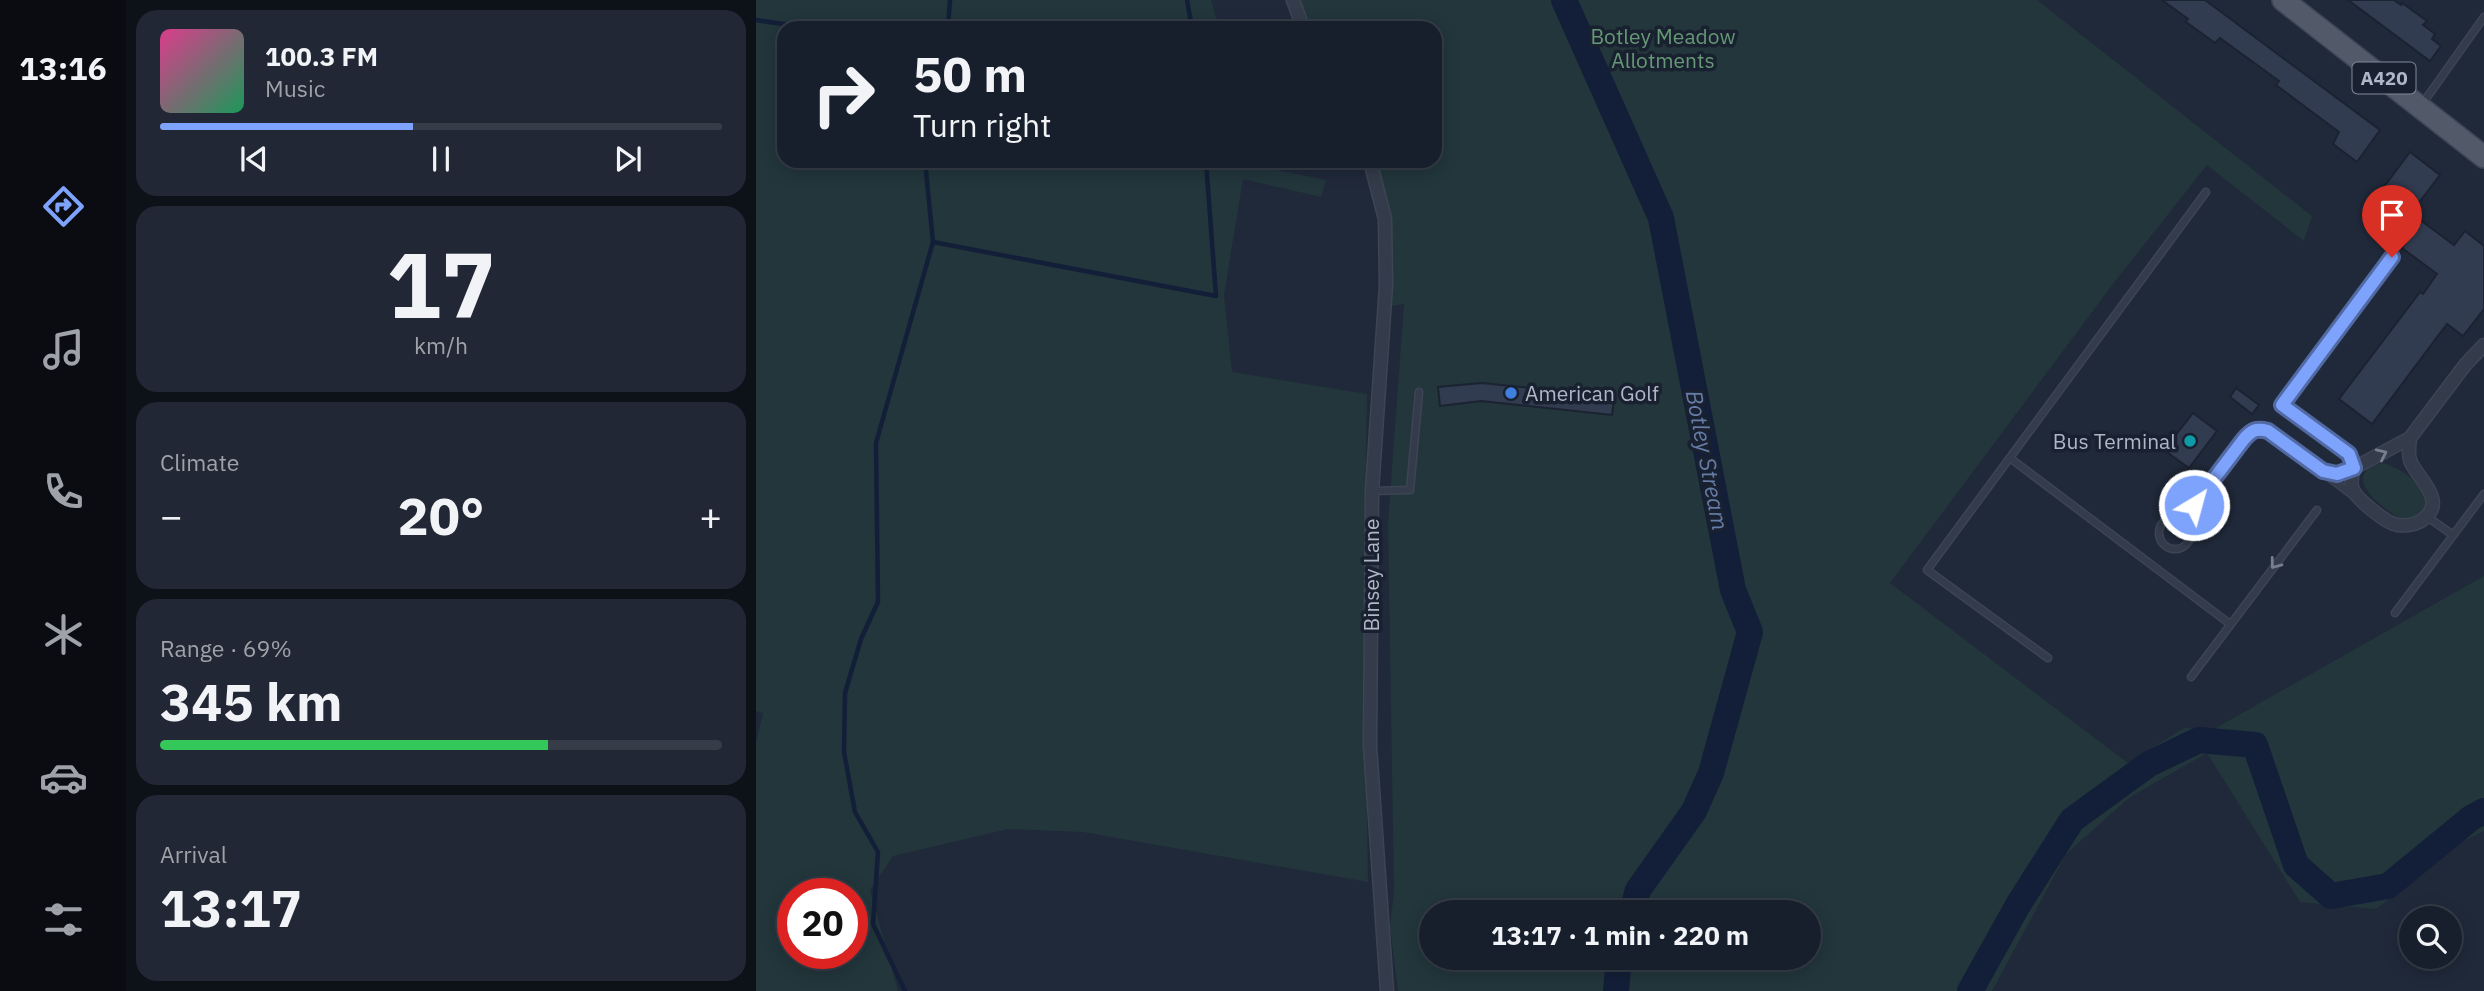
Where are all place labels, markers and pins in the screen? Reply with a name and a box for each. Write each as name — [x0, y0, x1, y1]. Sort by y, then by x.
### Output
pin — [2362, 185, 2422, 257]
place label: American Golf — [1525, 379, 1659, 407]
marker: American Golf — [1503, 385, 1519, 401]
place label: Bus Terminal — [2053, 427, 2176, 455]
marker: Bus Terminal — [2182, 433, 2198, 449]

